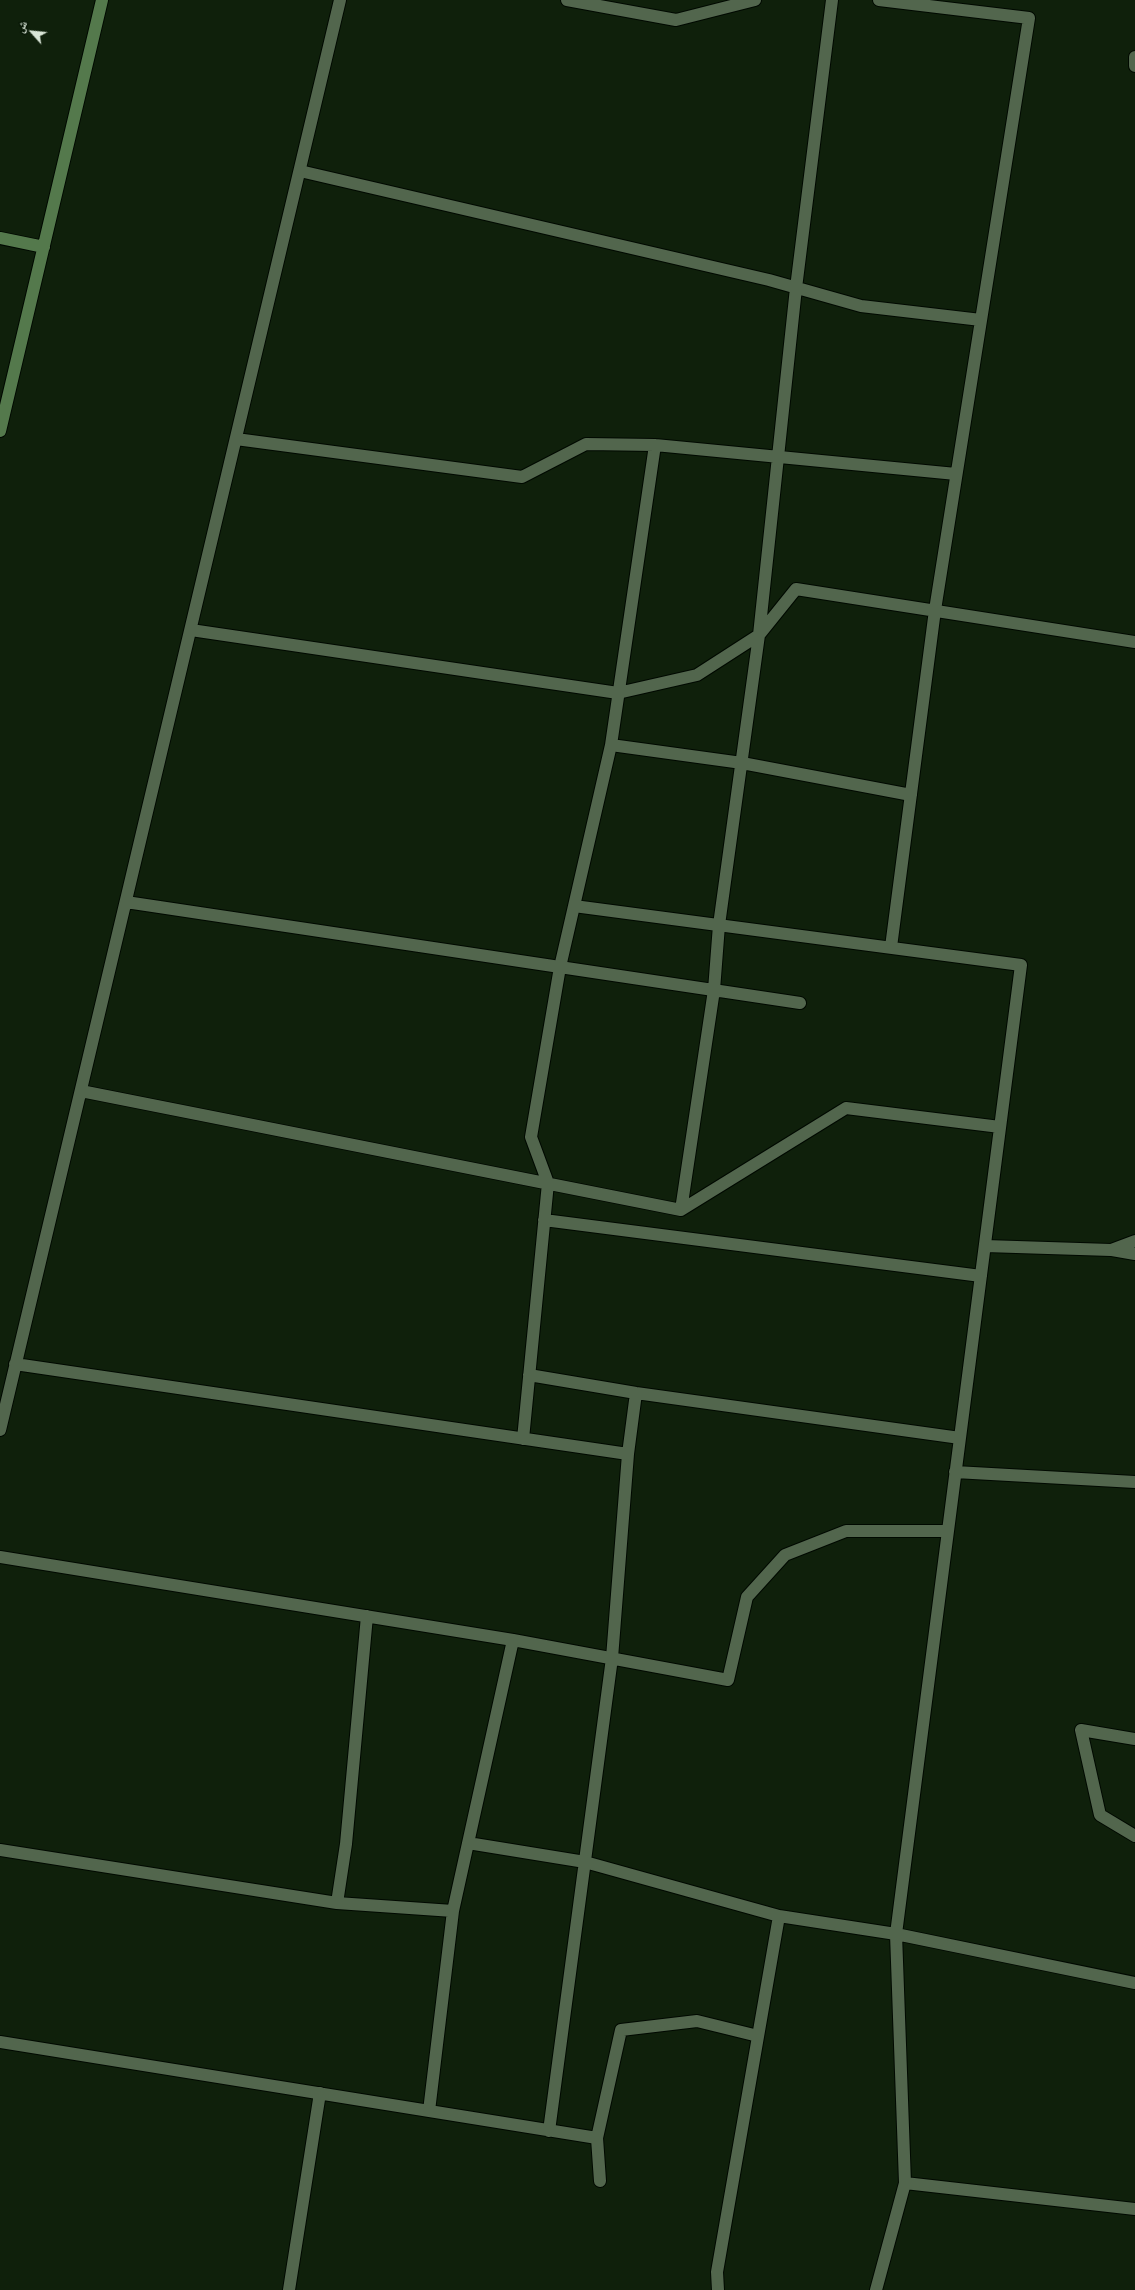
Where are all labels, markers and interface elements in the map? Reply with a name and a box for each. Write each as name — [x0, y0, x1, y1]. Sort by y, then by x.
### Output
north arrow — [12, 12, 52, 52]
text: ش — [13, 19, 29, 34]

